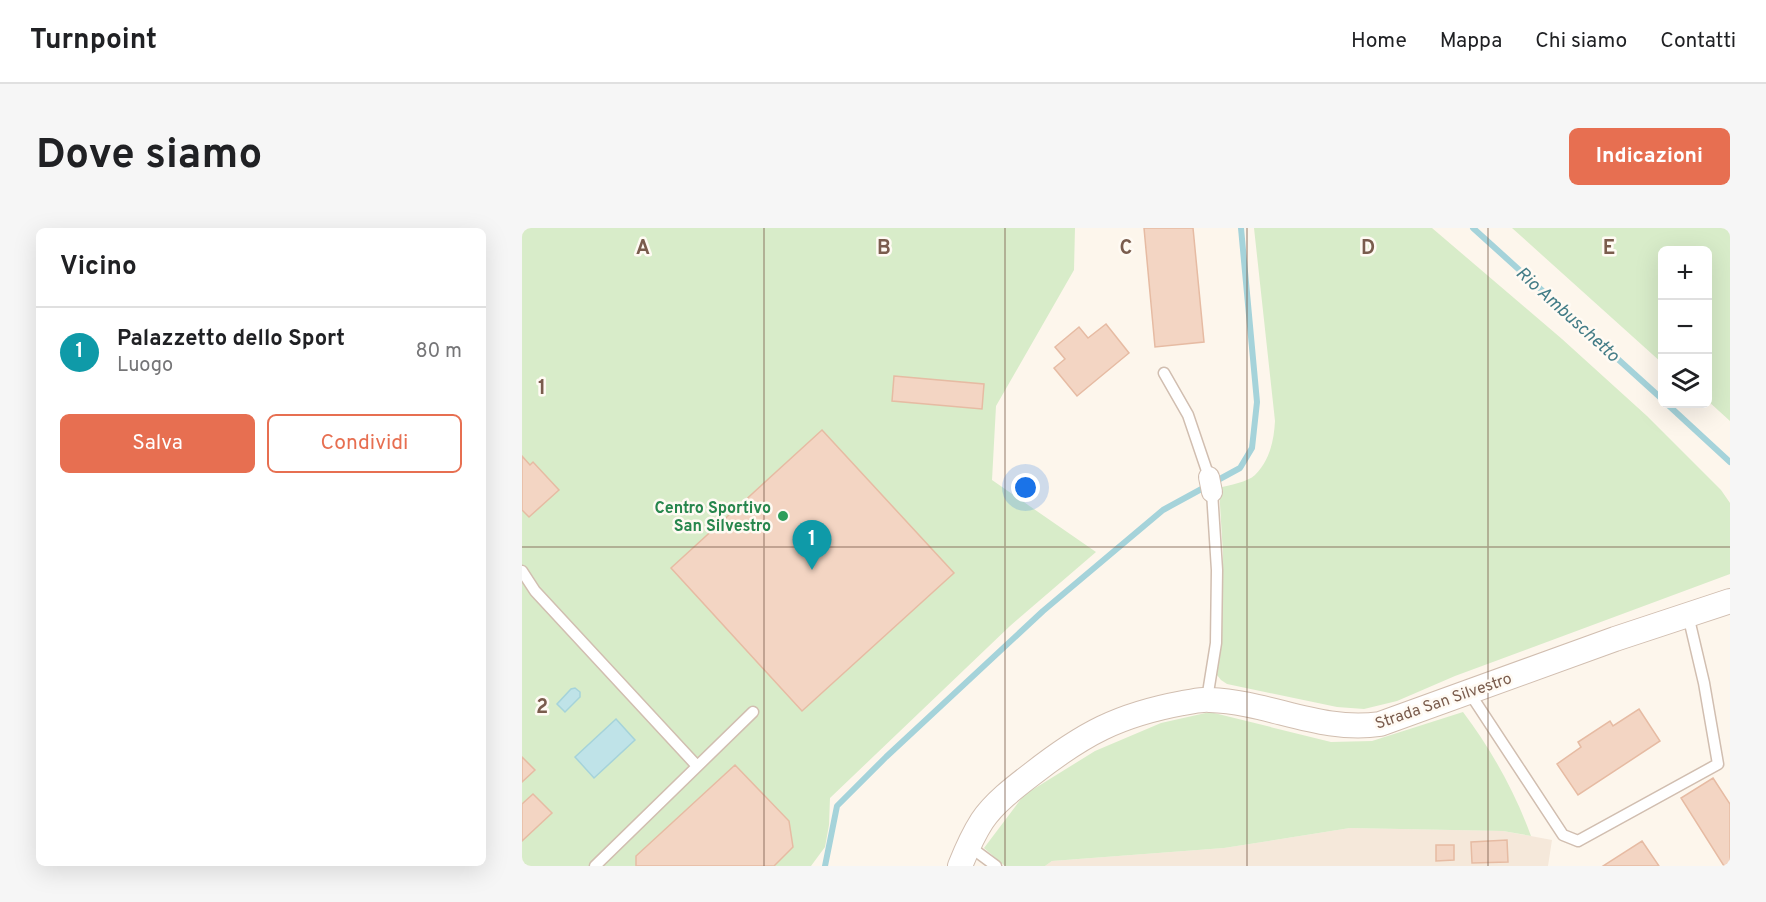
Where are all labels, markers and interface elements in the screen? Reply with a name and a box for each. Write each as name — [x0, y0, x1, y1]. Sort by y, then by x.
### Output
text: Turnpoint — [30, 23, 157, 59]
text: Home — [1351, 28, 1407, 55]
text: Mappa — [1440, 28, 1502, 55]
text: Chi siamo — [1535, 28, 1627, 55]
text: Contatti — [1660, 28, 1736, 55]
button: Indicazioni — [1569, 128, 1730, 185]
text: Dove siamo — [36, 130, 262, 183]
text: A — [636, 236, 650, 262]
text: B — [877, 236, 891, 262]
text: C — [1120, 236, 1132, 262]
text: D — [1361, 236, 1375, 262]
text: E — [1603, 236, 1615, 262]
map controls — [1658, 246, 1712, 408]
button: + — [1658, 246, 1712, 300]
text: Vicino — [60, 251, 137, 284]
water label: Rio Ambuschetto — [1510, 262, 1624, 368]
button: − — [1658, 300, 1712, 354]
text: Palazzetto dello Sport — [117, 326, 345, 353]
text: 1 — [76, 339, 84, 365]
text: 80 m — [416, 339, 462, 365]
text: Luogo — [117, 353, 173, 379]
button: layers — [1658, 354, 1712, 408]
text: 1 — [538, 376, 546, 402]
button: Salva — [60, 414, 255, 473]
button: Condividi — [267, 414, 462, 473]
your location — [1011, 473, 1040, 502]
place label: Centro Sportivo San Silvestro — [655, 499, 771, 537]
marker: Centro Sportivo San Silvestro — [776, 509, 790, 523]
pin: 1 — [792, 520, 832, 570]
street label: Strada San Silvestro — [1373, 669, 1515, 735]
text: 2 — [536, 695, 548, 721]

